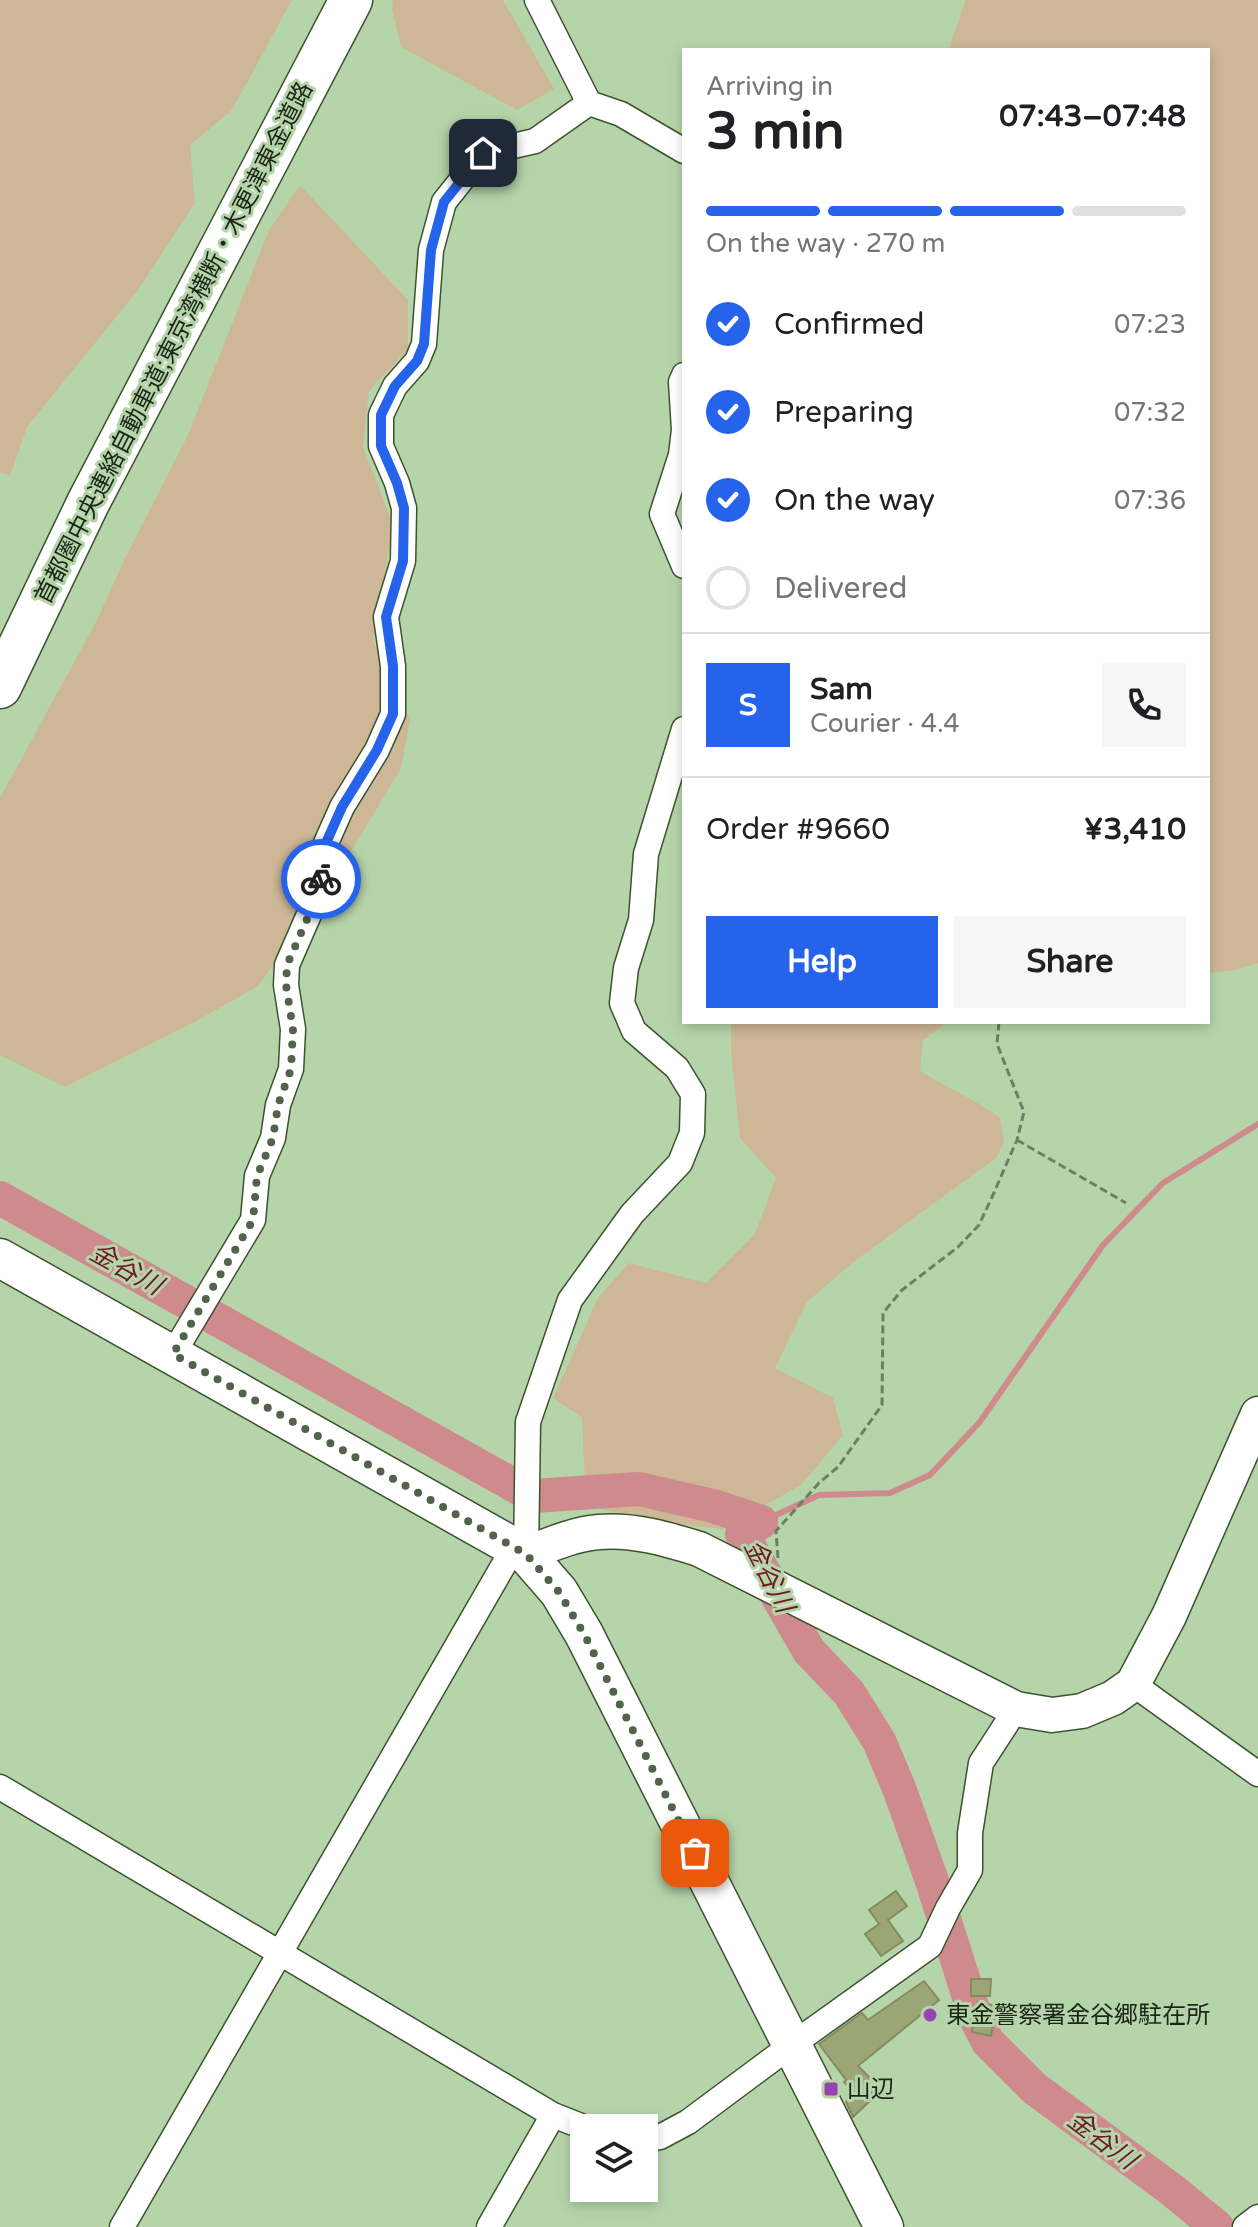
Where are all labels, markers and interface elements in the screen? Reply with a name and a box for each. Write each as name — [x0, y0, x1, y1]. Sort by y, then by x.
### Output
text: Arriving in — [706, 71, 833, 102]
street label: 首都圏中央連絡自動車道;東京湾横断・木更津東金道路 — [29, 77, 319, 609]
text: 07:43–07:48 — [999, 98, 1186, 135]
text: 3 min — [706, 100, 845, 163]
pin — [449, 119, 517, 187]
icon: home — [461, 131, 505, 175]
text: On the way · 270 m — [706, 228, 945, 259]
icon: check — [706, 302, 750, 346]
text: Confirmed — [774, 306, 925, 343]
text: 07:23 — [1114, 309, 1186, 340]
icon: check — [706, 390, 750, 434]
text: Preparing — [774, 394, 914, 431]
text: 07:32 — [1114, 397, 1186, 428]
icon: check — [706, 478, 750, 522]
text: On the way — [774, 482, 935, 519]
text: 07:36 — [1114, 485, 1186, 516]
text: Delivered — [774, 570, 908, 607]
button: phone — [1102, 663, 1186, 747]
text: Sam — [810, 671, 873, 708]
text: S — [739, 687, 757, 724]
text: Courier · 4.4 — [810, 708, 960, 739]
text: Order #9660 — [706, 811, 890, 848]
text: ¥3,410 — [1084, 811, 1186, 848]
courier — [281, 839, 361, 919]
icon: bike — [299, 857, 343, 901]
button: Help — [706, 916, 938, 1008]
button: Share — [954, 916, 1186, 1008]
water label: 金谷川 — [84, 1237, 170, 1303]
water label: 金谷川 — [737, 1534, 802, 1620]
pin — [661, 1819, 729, 1887]
icon: bag — [673, 1831, 717, 1875]
place label: 東金警察署金谷郷駐在所 — [946, 2001, 1210, 2030]
marker: 東金警察署金谷郷駐在所 — [921, 2006, 939, 2024]
place label: 山辺 — [847, 2075, 895, 2104]
marker: 山辺 — [822, 2080, 840, 2098]
water label: 金谷川 — [1062, 2104, 1145, 2178]
map controls — [570, 2114, 658, 2202]
button: layers — [570, 2114, 658, 2202]

